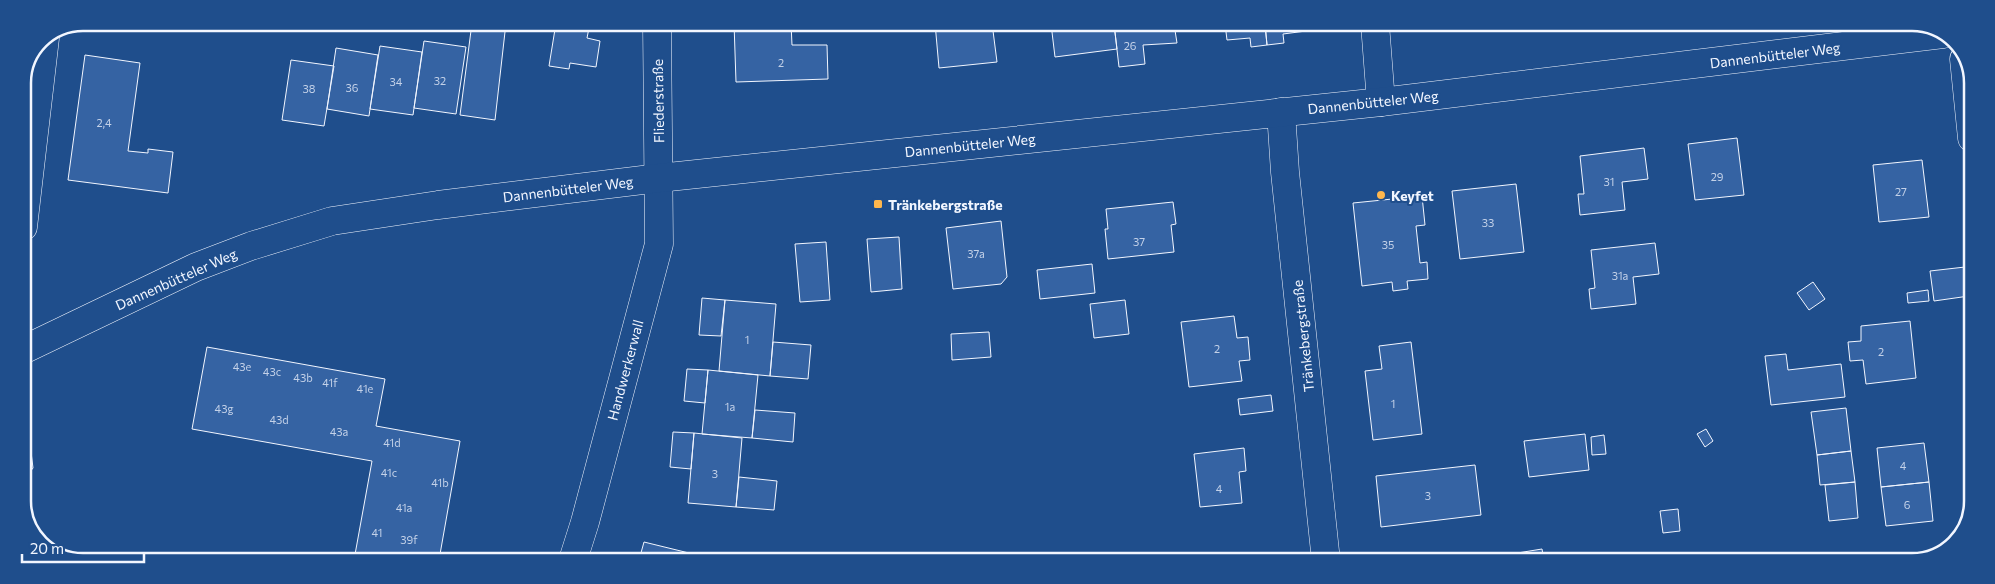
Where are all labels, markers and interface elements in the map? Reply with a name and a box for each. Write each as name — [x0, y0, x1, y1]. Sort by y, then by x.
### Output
house number: 26 — [1124, 39, 1137, 52]
street label: Dannenbütteler Weg — [1709, 39, 1842, 71]
house number: 2 — [778, 56, 784, 69]
street label: Fliederstraße — [649, 59, 667, 143]
house number: 32 — [434, 74, 446, 87]
house number: 34 — [390, 75, 403, 88]
house number: 36 — [346, 81, 359, 94]
house number: 38 — [303, 82, 316, 95]
street label: Dannenbütteler Weg — [1307, 87, 1440, 117]
house number: 2,4 — [96, 116, 112, 129]
street label: Dannenbütteler Weg — [904, 130, 1037, 160]
house number: 29 — [1711, 170, 1724, 183]
street label: Dannenbütteler Weg — [502, 173, 635, 205]
house number: 31 — [1604, 175, 1614, 188]
house number: 27 — [1895, 185, 1907, 198]
place label: Keyfet — [1391, 187, 1434, 204]
marker: Keyfet — [1375, 189, 1387, 201]
place label: Tränkebergstraße — [888, 196, 1003, 213]
marker: Tränkebergstraße — [872, 198, 884, 210]
house number: 33 — [1482, 216, 1494, 229]
house number: 37 — [1133, 235, 1145, 248]
house number: 35 — [1382, 238, 1394, 251]
street label: Dannenbütteler Weg — [113, 244, 240, 313]
house number: 37a — [967, 247, 985, 260]
house number: 31a — [1612, 269, 1628, 282]
street label: Tränkebergstraße — [1289, 279, 1317, 393]
street label: Handwerkerwall — [603, 318, 647, 422]
house number: 1 — [745, 333, 749, 346]
house number: 2 — [1214, 342, 1220, 355]
house number: 2 — [1878, 345, 1884, 358]
house number: 43e — [233, 360, 252, 373]
house number: 43c — [263, 365, 281, 378]
house number: 43b — [293, 371, 313, 384]
house number: 41f — [322, 376, 338, 389]
house number: 41e — [357, 382, 374, 395]
house number: 1 — [1391, 397, 1395, 410]
house number: 1a — [725, 400, 735, 413]
house number: 43g — [215, 402, 233, 415]
house number: 43d — [269, 413, 289, 426]
house number: 43a — [330, 425, 348, 438]
house number: 41d — [383, 436, 401, 449]
house number: 4 — [1900, 459, 1907, 472]
house number: 41c — [381, 466, 397, 479]
house number: 3 — [712, 467, 718, 480]
house number: 41b — [431, 476, 449, 489]
house number: 4 — [1216, 482, 1223, 495]
house number: 3 — [1425, 489, 1431, 502]
house number: 6 — [1904, 498, 1911, 511]
house number: 41a — [396, 501, 412, 514]
house number: 41 — [372, 526, 382, 539]
scale bar — [22, 532, 145, 564]
house number: 39f — [400, 533, 418, 546]
text: 20 m — [30, 539, 64, 557]

